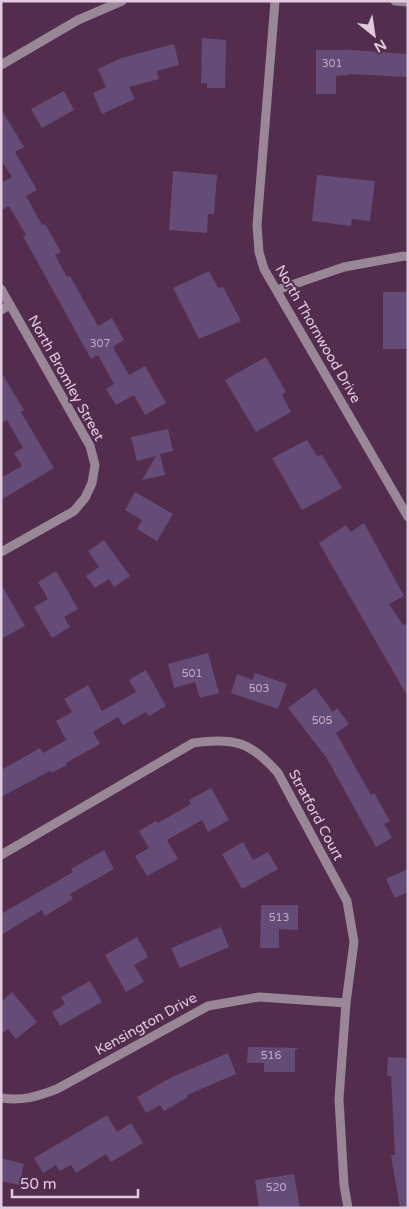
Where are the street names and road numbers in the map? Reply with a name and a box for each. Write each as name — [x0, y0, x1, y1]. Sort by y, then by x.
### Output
street label: North Thornwood Drive — [271, 262, 365, 406]
street label: North Bromley Street — [24, 312, 108, 444]
street label: Stratford Court — [285, 767, 347, 864]
street label: Kensington Drive — [92, 989, 200, 1059]

